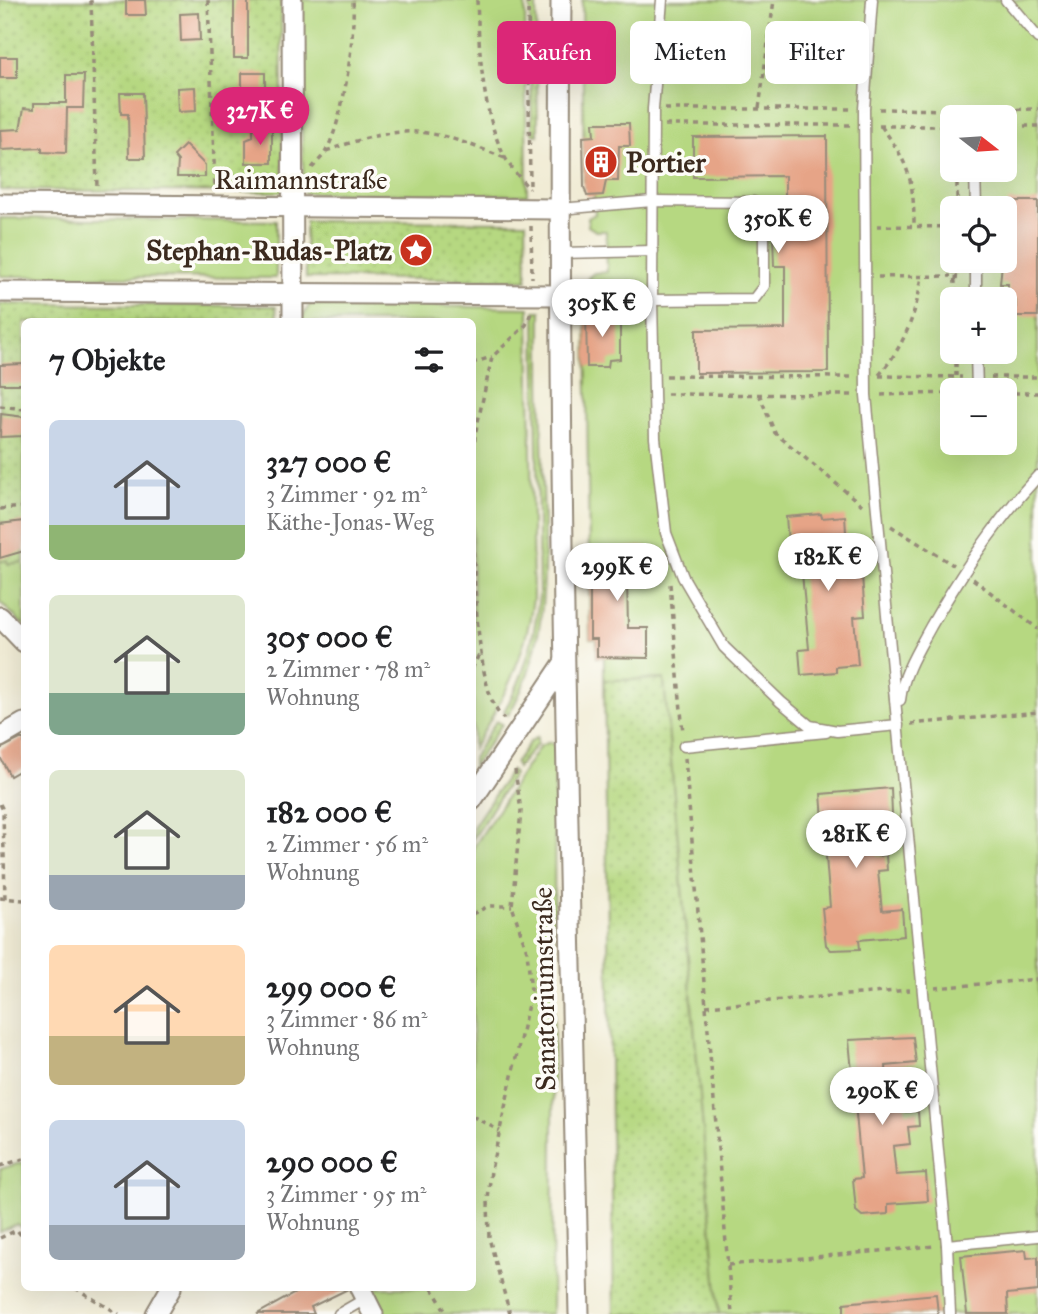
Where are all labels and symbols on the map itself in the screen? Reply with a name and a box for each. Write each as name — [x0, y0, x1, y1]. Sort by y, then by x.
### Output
pin: 327K € — [203, 88, 317, 147]
north arrow — [940, 105, 1017, 182]
building icon: Portier — [582, 143, 620, 181]
place label: Portier — [626, 145, 706, 180]
street label: Raimannstraße — [214, 162, 388, 197]
pin: 350K € — [721, 196, 835, 255]
place icon: Stephan-Rudas-Platz — [397, 231, 435, 269]
place label: Stephan-Rudas-Platz — [146, 233, 392, 268]
pin: 305K € — [545, 280, 659, 339]
pin: 182K € — [771, 534, 885, 593]
pin: 299K € — [560, 544, 674, 603]
pin: 281K € — [799, 810, 913, 870]
street label: Sanatoriumstraße — [525, 887, 563, 1091]
pin: 290K € — [825, 1068, 939, 1127]

